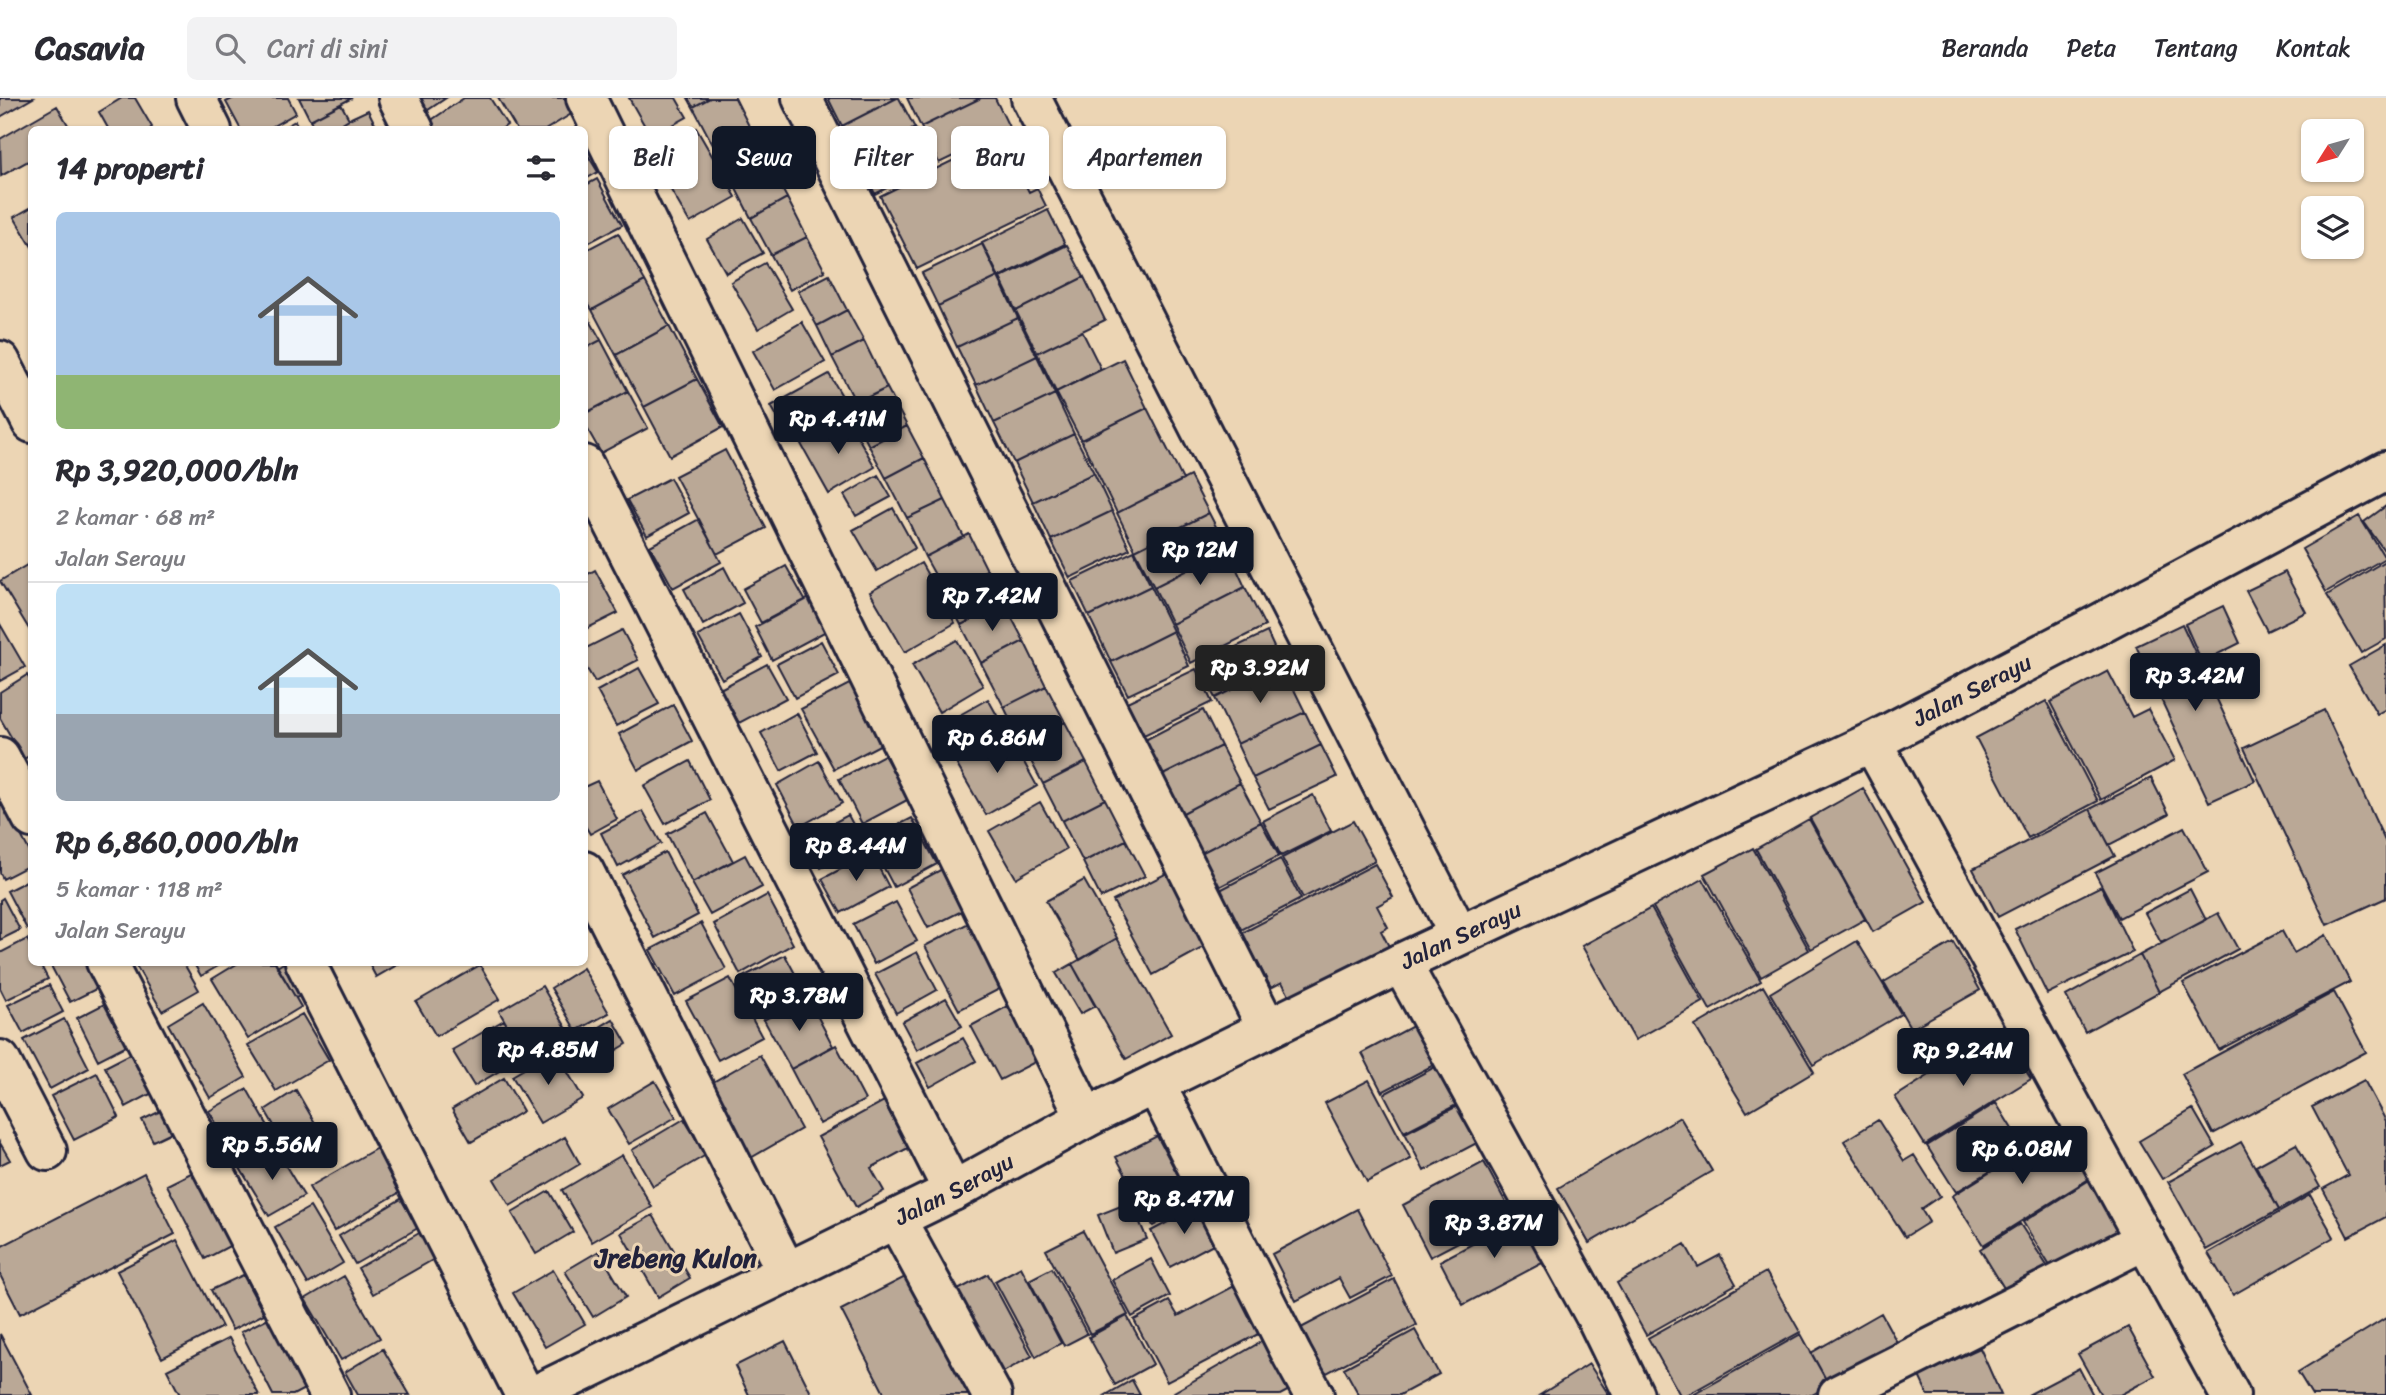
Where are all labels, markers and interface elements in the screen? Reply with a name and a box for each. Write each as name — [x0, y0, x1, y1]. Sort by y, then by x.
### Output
search box — [187, 17, 677, 80]
text: Casavia — [35, 19, 145, 77]
text: Cari di sini — [267, 25, 387, 71]
text: Beranda — [1941, 27, 2028, 69]
text: Peta — [2066, 27, 2116, 69]
text: Tentang — [2154, 27, 2238, 69]
text: Kontak — [2276, 27, 2351, 69]
icon: search — [211, 29, 249, 67]
north arrow — [2301, 119, 2364, 182]
map controls — [2301, 119, 2364, 259]
chip: Beli — [609, 126, 698, 189]
chip: Sewa — [712, 126, 816, 189]
chip: Filter — [830, 126, 937, 189]
chip: Baru — [951, 126, 1049, 189]
chip: Apartemen — [1063, 126, 1226, 189]
text: 14 properti — [56, 141, 204, 195]
icon: filters — [522, 149, 560, 187]
button: layers — [2301, 196, 2364, 259]
icon: home — [245, 258, 371, 384]
pin: Rp 4.41M — [766, 396, 910, 456]
text: Rp 4.41M — [790, 398, 886, 439]
text: Rp 3,920,000/bln — [56, 443, 298, 497]
text: 2 kamar · 68 m² — [56, 497, 215, 538]
pin: Rp 12M — [1143, 528, 1257, 587]
text: Rp 12M — [1163, 529, 1237, 570]
text: Jalan Serayu — [56, 538, 186, 579]
pin: Rp 7.42M — [920, 574, 1064, 633]
text: Rp 7.42M — [943, 575, 1041, 616]
icon: home — [245, 630, 371, 756]
street label: Jalan Serayu — [1904, 642, 2040, 739]
pin: Rp 3.92M — [1188, 646, 1332, 705]
text: Rp 3.92M — [1211, 647, 1309, 688]
pin: Rp 3.42M — [2123, 654, 2267, 713]
text: Rp 3.42M — [2146, 655, 2244, 696]
pin: Rp 6.86M — [925, 716, 1069, 775]
text: Rp 6.86M — [948, 717, 1046, 758]
text: Rp 6,860,000/bln — [56, 815, 298, 869]
pin: Rp 8.44M — [784, 824, 928, 883]
text: Rp 8.44M — [806, 825, 906, 866]
text: 5 kamar · 118 m² — [56, 869, 223, 910]
street label: Jalan Serayu — [1393, 889, 1529, 982]
text: Jalan Serayu — [56, 910, 186, 951]
pin: Rp 3.78M — [727, 974, 871, 1033]
text: Rp 3.78M — [750, 975, 848, 1016]
pin: Rp 4.85M — [476, 1028, 620, 1087]
pin: Rp 9.24M — [1891, 1028, 2035, 1088]
text: Rp 4.85M — [498, 1029, 598, 1070]
text: Rp 9.24M — [1913, 1030, 2013, 1071]
pin: Rp 5.56M — [200, 1122, 344, 1182]
text: Rp 5.56M — [223, 1124, 321, 1165]
pin: Rp 6.08M — [1950, 1126, 2094, 1186]
text: Rp 6.08M — [1972, 1128, 2072, 1169]
street label: Jalan Serayu — [887, 1141, 1022, 1238]
pin: Rp 8.47M — [1112, 1176, 1256, 1236]
text: Rp 8.47M — [1134, 1178, 1234, 1219]
pin: Rp 3.87M — [1422, 1200, 1566, 1260]
text: Rp 3.87M — [1445, 1202, 1543, 1243]
district label: Jrebeng Kulon — [593, 1235, 758, 1281]

